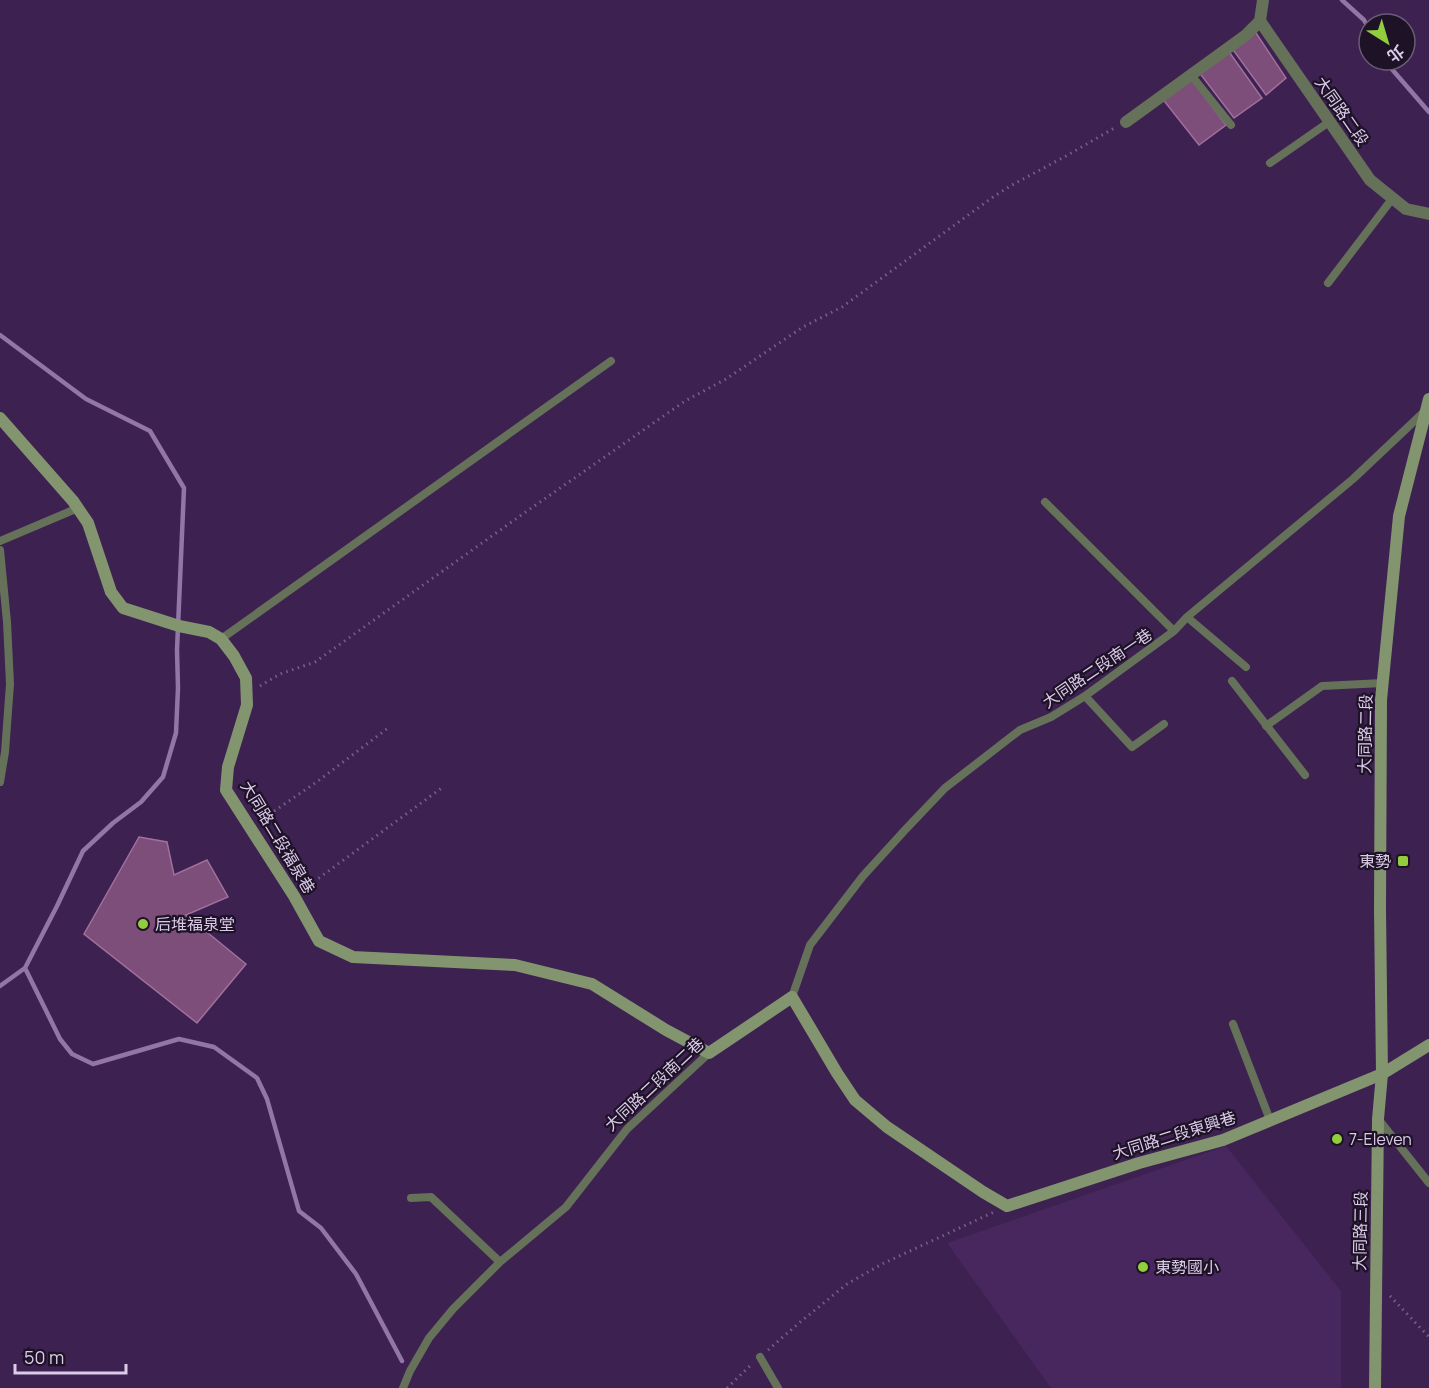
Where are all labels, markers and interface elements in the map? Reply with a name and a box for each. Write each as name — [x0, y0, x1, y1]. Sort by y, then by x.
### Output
north arrow — [1357, 12, 1417, 72]
text: 北 — [1383, 40, 1409, 68]
street label: 大同路二段 — [1310, 72, 1374, 150]
street label: 大同路二段南一巷 — [1038, 623, 1156, 713]
street label: 大同路二段 — [1353, 694, 1377, 774]
street label: 大同路二段福泉巷 — [236, 776, 320, 898]
place label: 東勢 — [1359, 850, 1391, 872]
marker: 東勢 — [1396, 854, 1410, 868]
place label: 后堆福泉堂 — [155, 913, 235, 935]
marker: 后堆福泉堂 — [136, 917, 150, 931]
street label: 大同路二段南二巷 — [600, 1032, 708, 1136]
street label: 大同路二段東興巷 — [1110, 1106, 1238, 1164]
place label: 7-Eleven — [1349, 1128, 1412, 1150]
marker: 7-Eleven — [1330, 1132, 1344, 1146]
street label: 大同路三段 — [1348, 1191, 1372, 1271]
place label: 東勢國小 — [1155, 1256, 1219, 1278]
marker: 東勢國小 — [1136, 1260, 1150, 1274]
scale bar — [15, 1337, 126, 1375]
text: 50 m — [24, 1345, 64, 1369]

